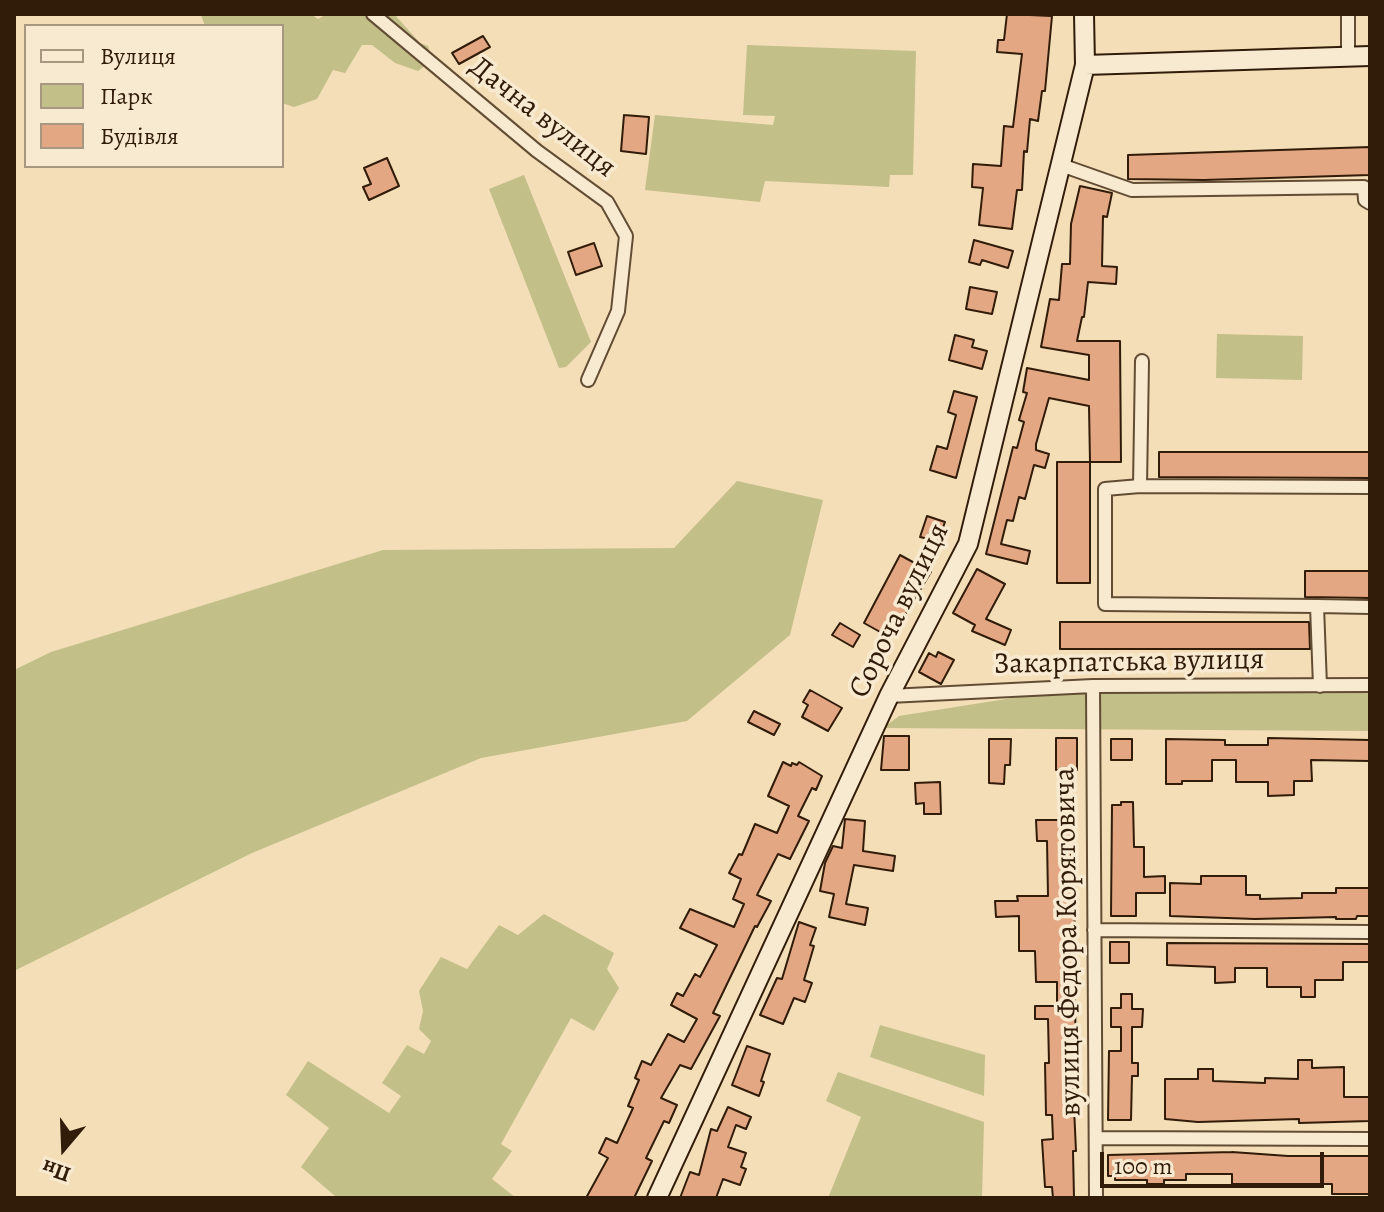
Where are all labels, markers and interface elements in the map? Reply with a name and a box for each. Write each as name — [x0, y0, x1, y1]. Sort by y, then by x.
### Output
legend — [24, 24, 284, 168]
text: Вулиця — [100, 40, 176, 72]
street label: Дачна вулиця — [462, 50, 622, 186]
text: Парк — [100, 80, 153, 112]
text: Будівля — [100, 120, 179, 152]
street label: Сороча вулиця — [842, 518, 958, 704]
street label: Закарпатська вулиця — [993, 643, 1265, 683]
street label: вулиця Федора Корятовича — [1048, 767, 1090, 1117]
north arrow — [24, 1108, 104, 1188]
scale bar — [1104, 1136, 1328, 1186]
text: 100 m — [1114, 1150, 1173, 1182]
text: Пн — [38, 1152, 75, 1190]

